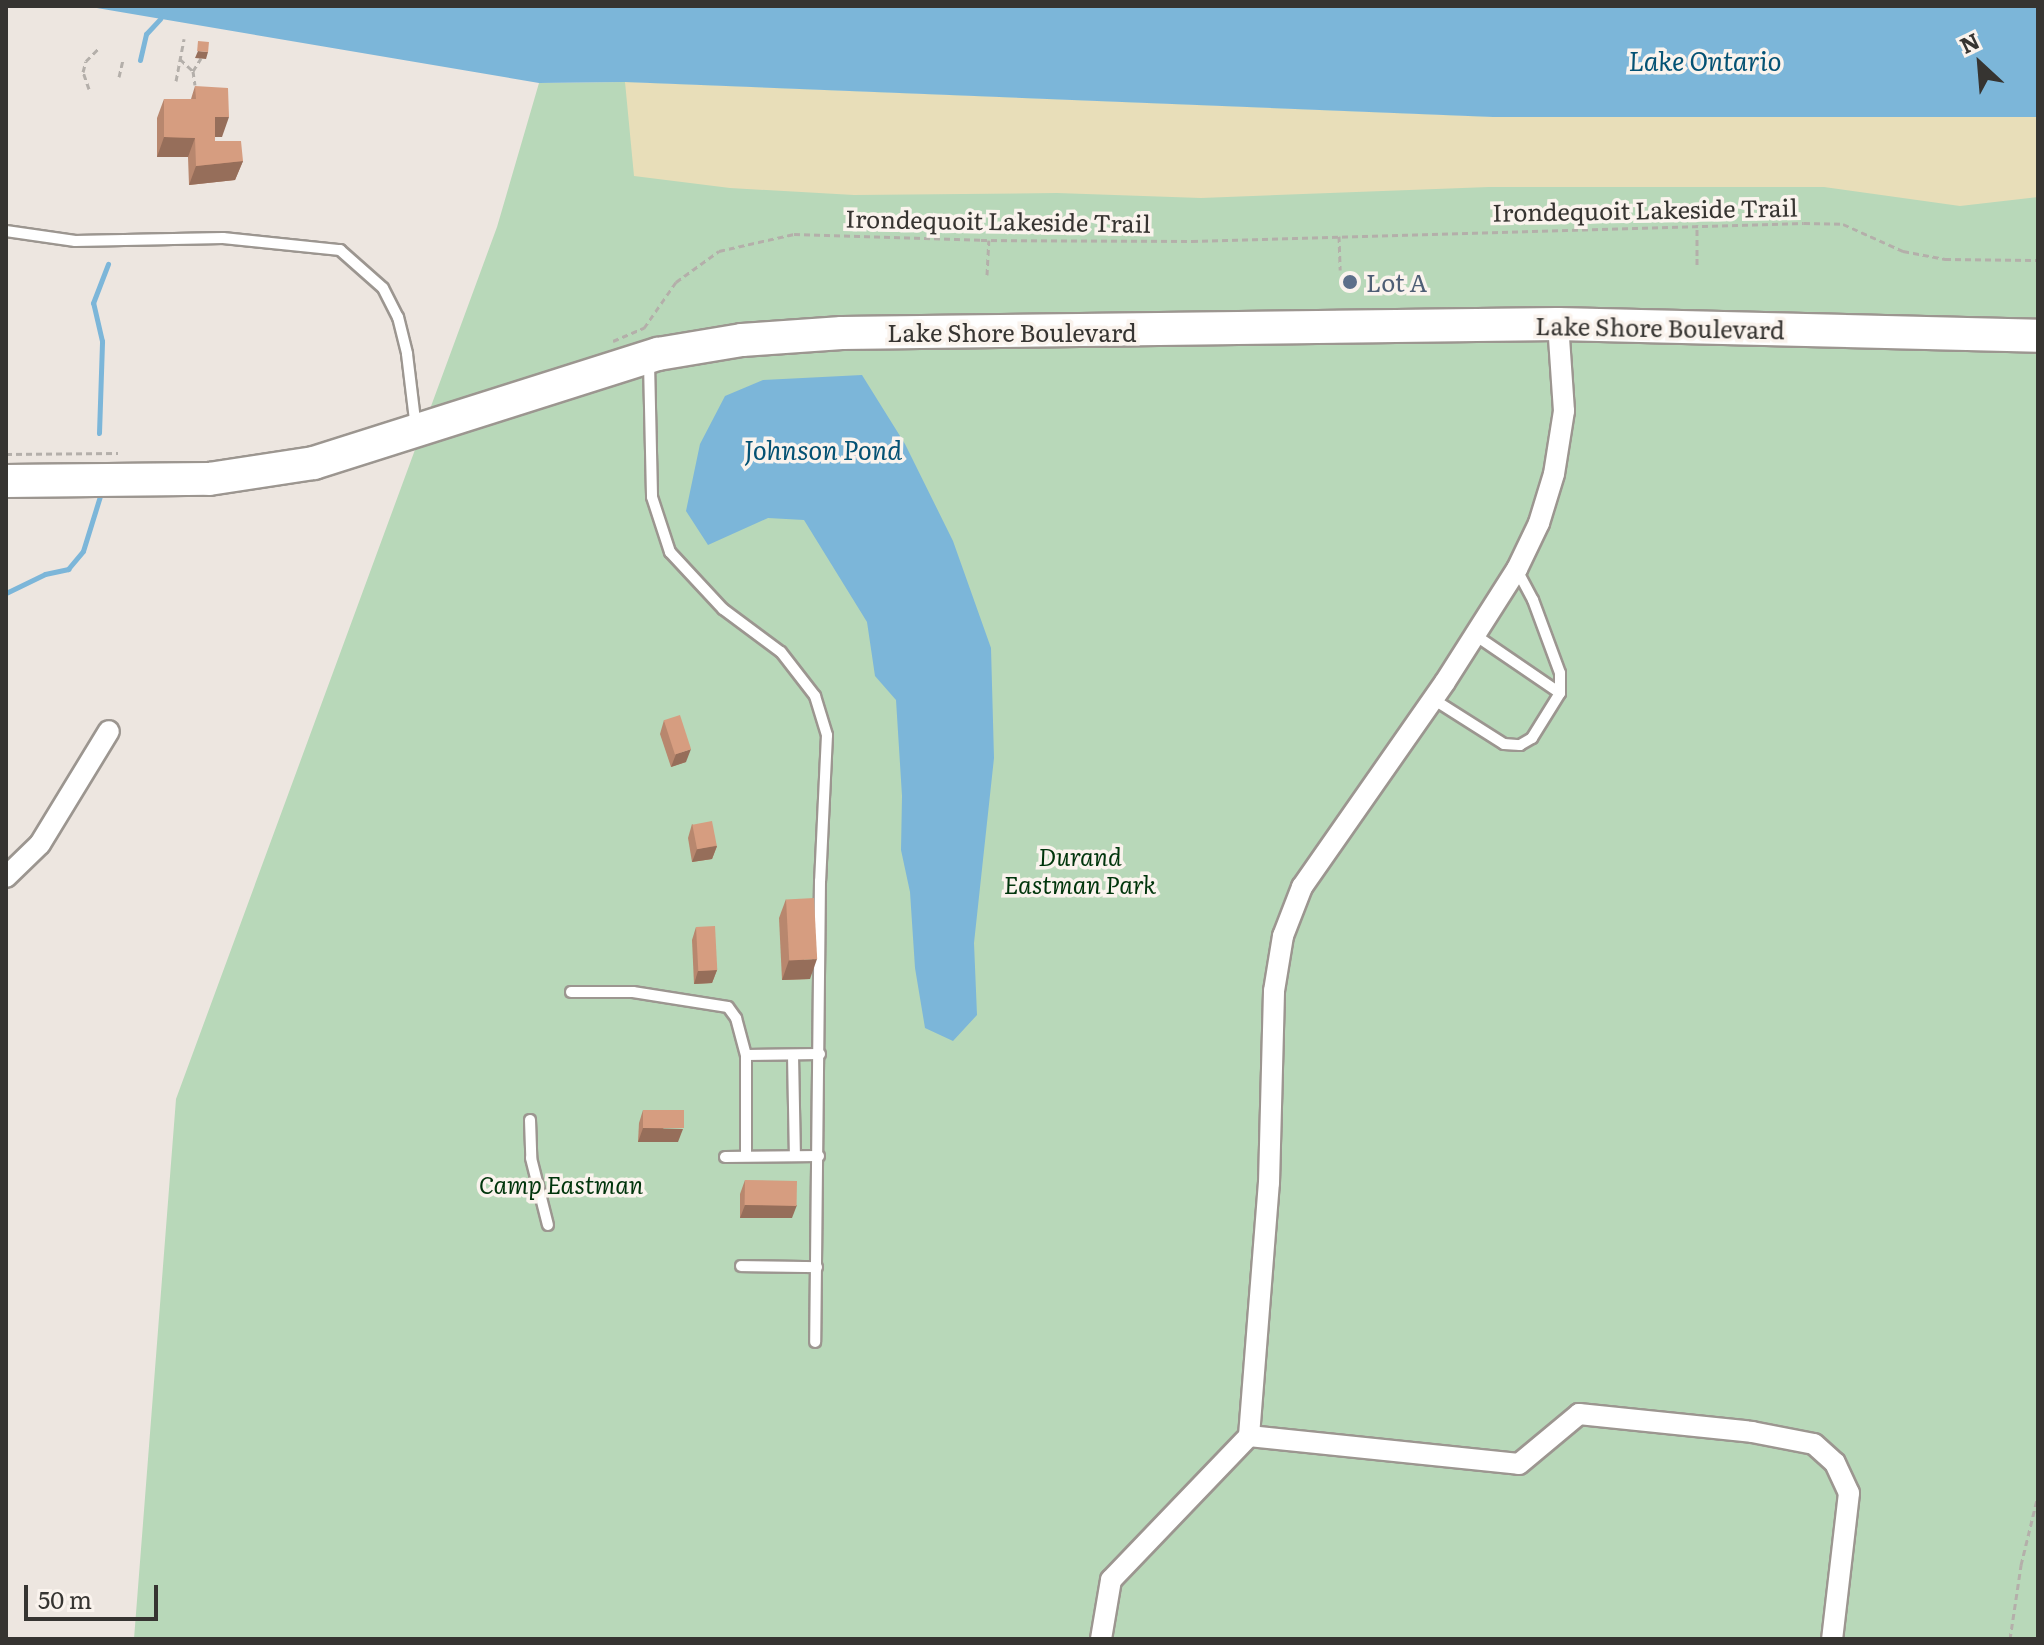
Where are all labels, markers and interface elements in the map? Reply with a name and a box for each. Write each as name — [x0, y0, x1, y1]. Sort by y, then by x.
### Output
text: N — [1954, 23, 1985, 61]
north arrow — [1940, 24, 2020, 104]
water label: Lake Ontario — [1628, 44, 1782, 76]
street label: Irondequoit Lakeside Trail — [1492, 192, 1798, 226]
street label: Irondequoit Lakeside Trail — [845, 203, 1151, 237]
place label: Lot A — [1366, 268, 1427, 296]
marker: Lot A — [1341, 273, 1359, 291]
street label: Lake Shore Boulevard — [1535, 310, 1785, 344]
street label: Lake Shore Boulevard — [887, 318, 1137, 346]
water label: Johnson Pond — [744, 433, 902, 465]
park label: Durand Eastman Park — [1004, 842, 1156, 898]
park label: Camp Eastman — [479, 1170, 643, 1198]
scale bar — [28, 1569, 162, 1619]
text: 50 m — [38, 1581, 92, 1616]

